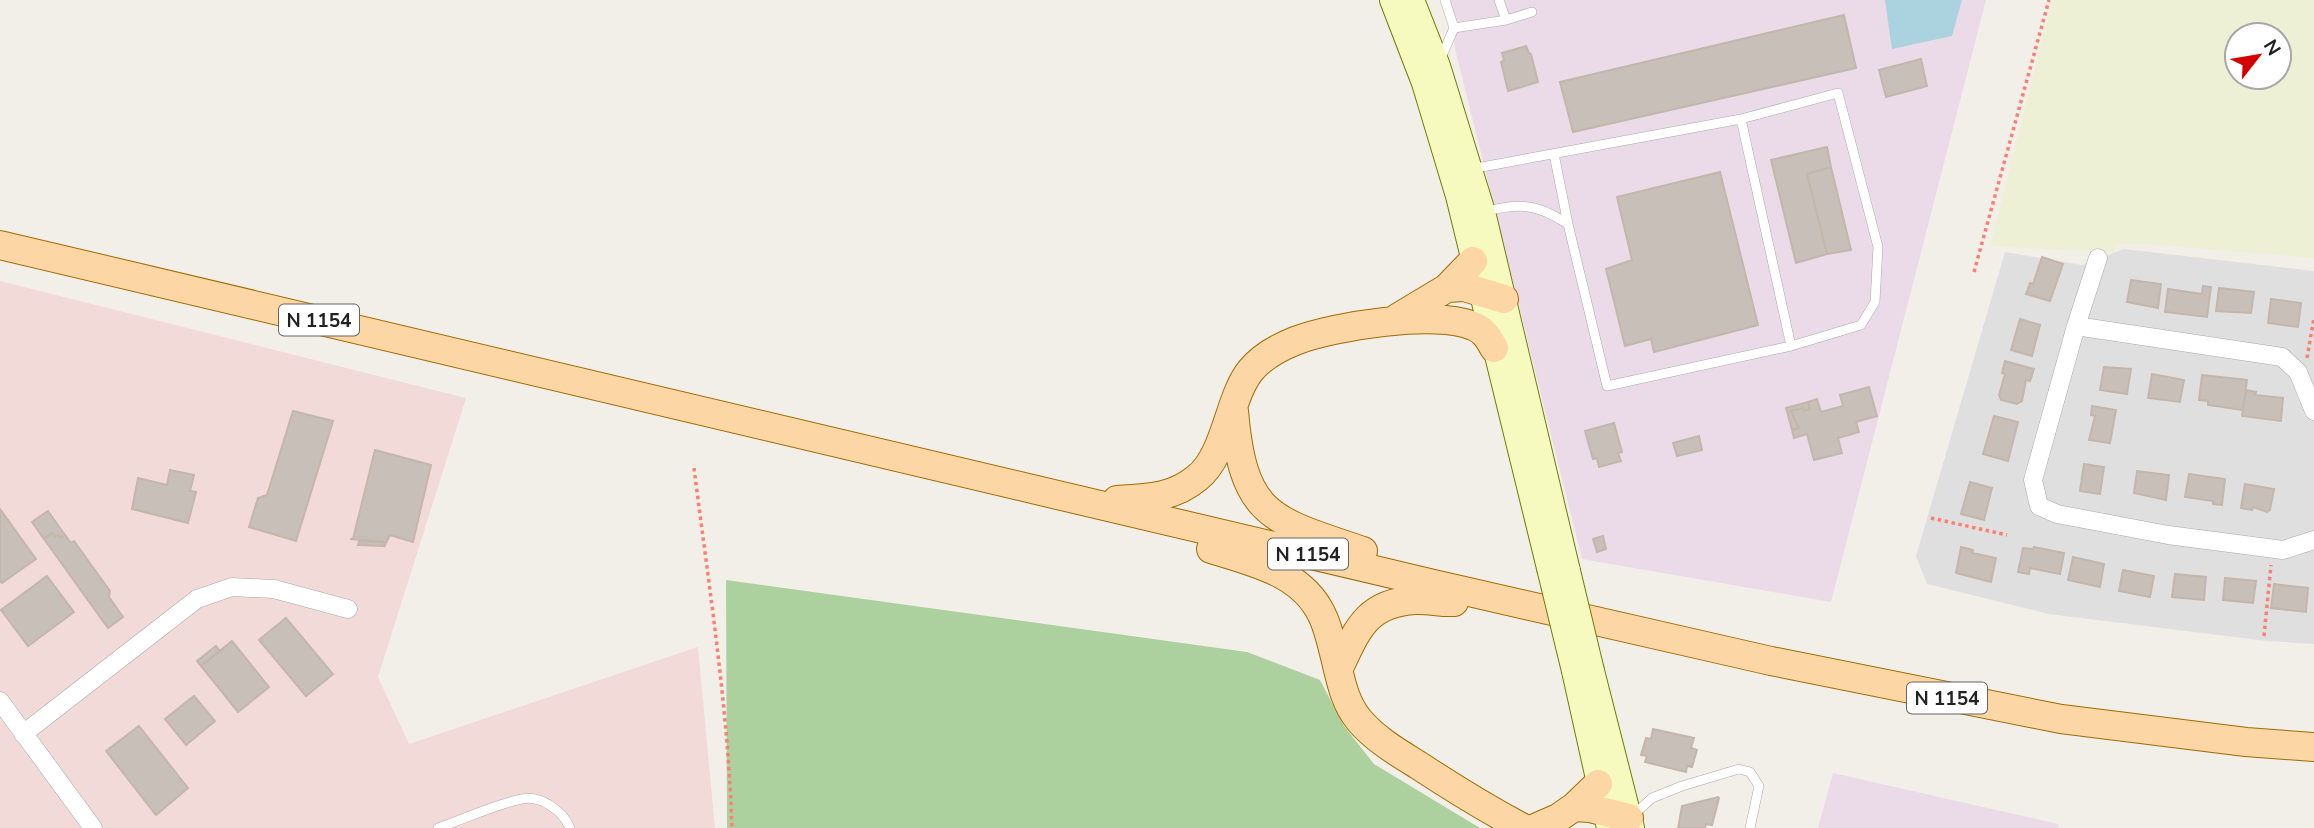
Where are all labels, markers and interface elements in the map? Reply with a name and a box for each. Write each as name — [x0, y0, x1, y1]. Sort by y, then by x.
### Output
north arrow — [2223, 21, 2293, 91]
text: N — [2257, 35, 2287, 61]
road number: N 1154 — [279, 304, 359, 336]
road number: N 1154 — [1268, 538, 1348, 569]
road number: N 1154 — [1907, 682, 1987, 713]

